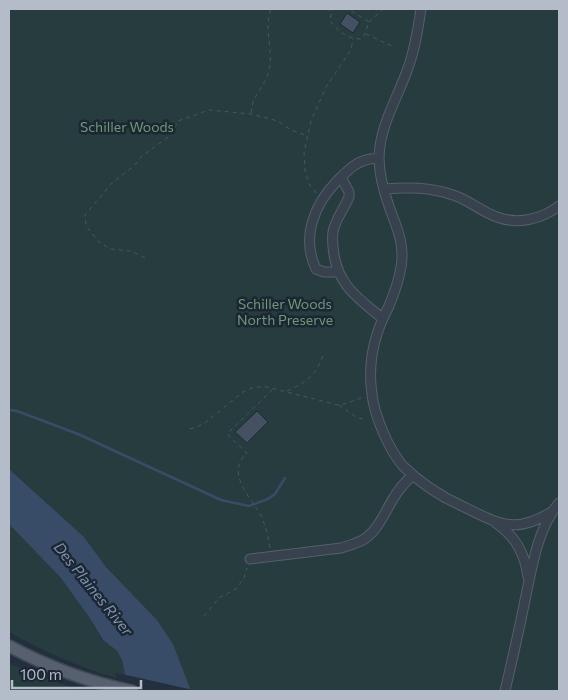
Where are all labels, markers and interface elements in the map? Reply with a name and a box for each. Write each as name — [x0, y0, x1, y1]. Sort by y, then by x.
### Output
park label: Schiller Woods — [80, 118, 174, 135]
park label: Schiller Woods North Preserve — [237, 295, 333, 328]
water label: Des Plaines River — [51, 538, 138, 640]
scale bar — [12, 658, 141, 690]
text: 100 m — [20, 665, 62, 683]

